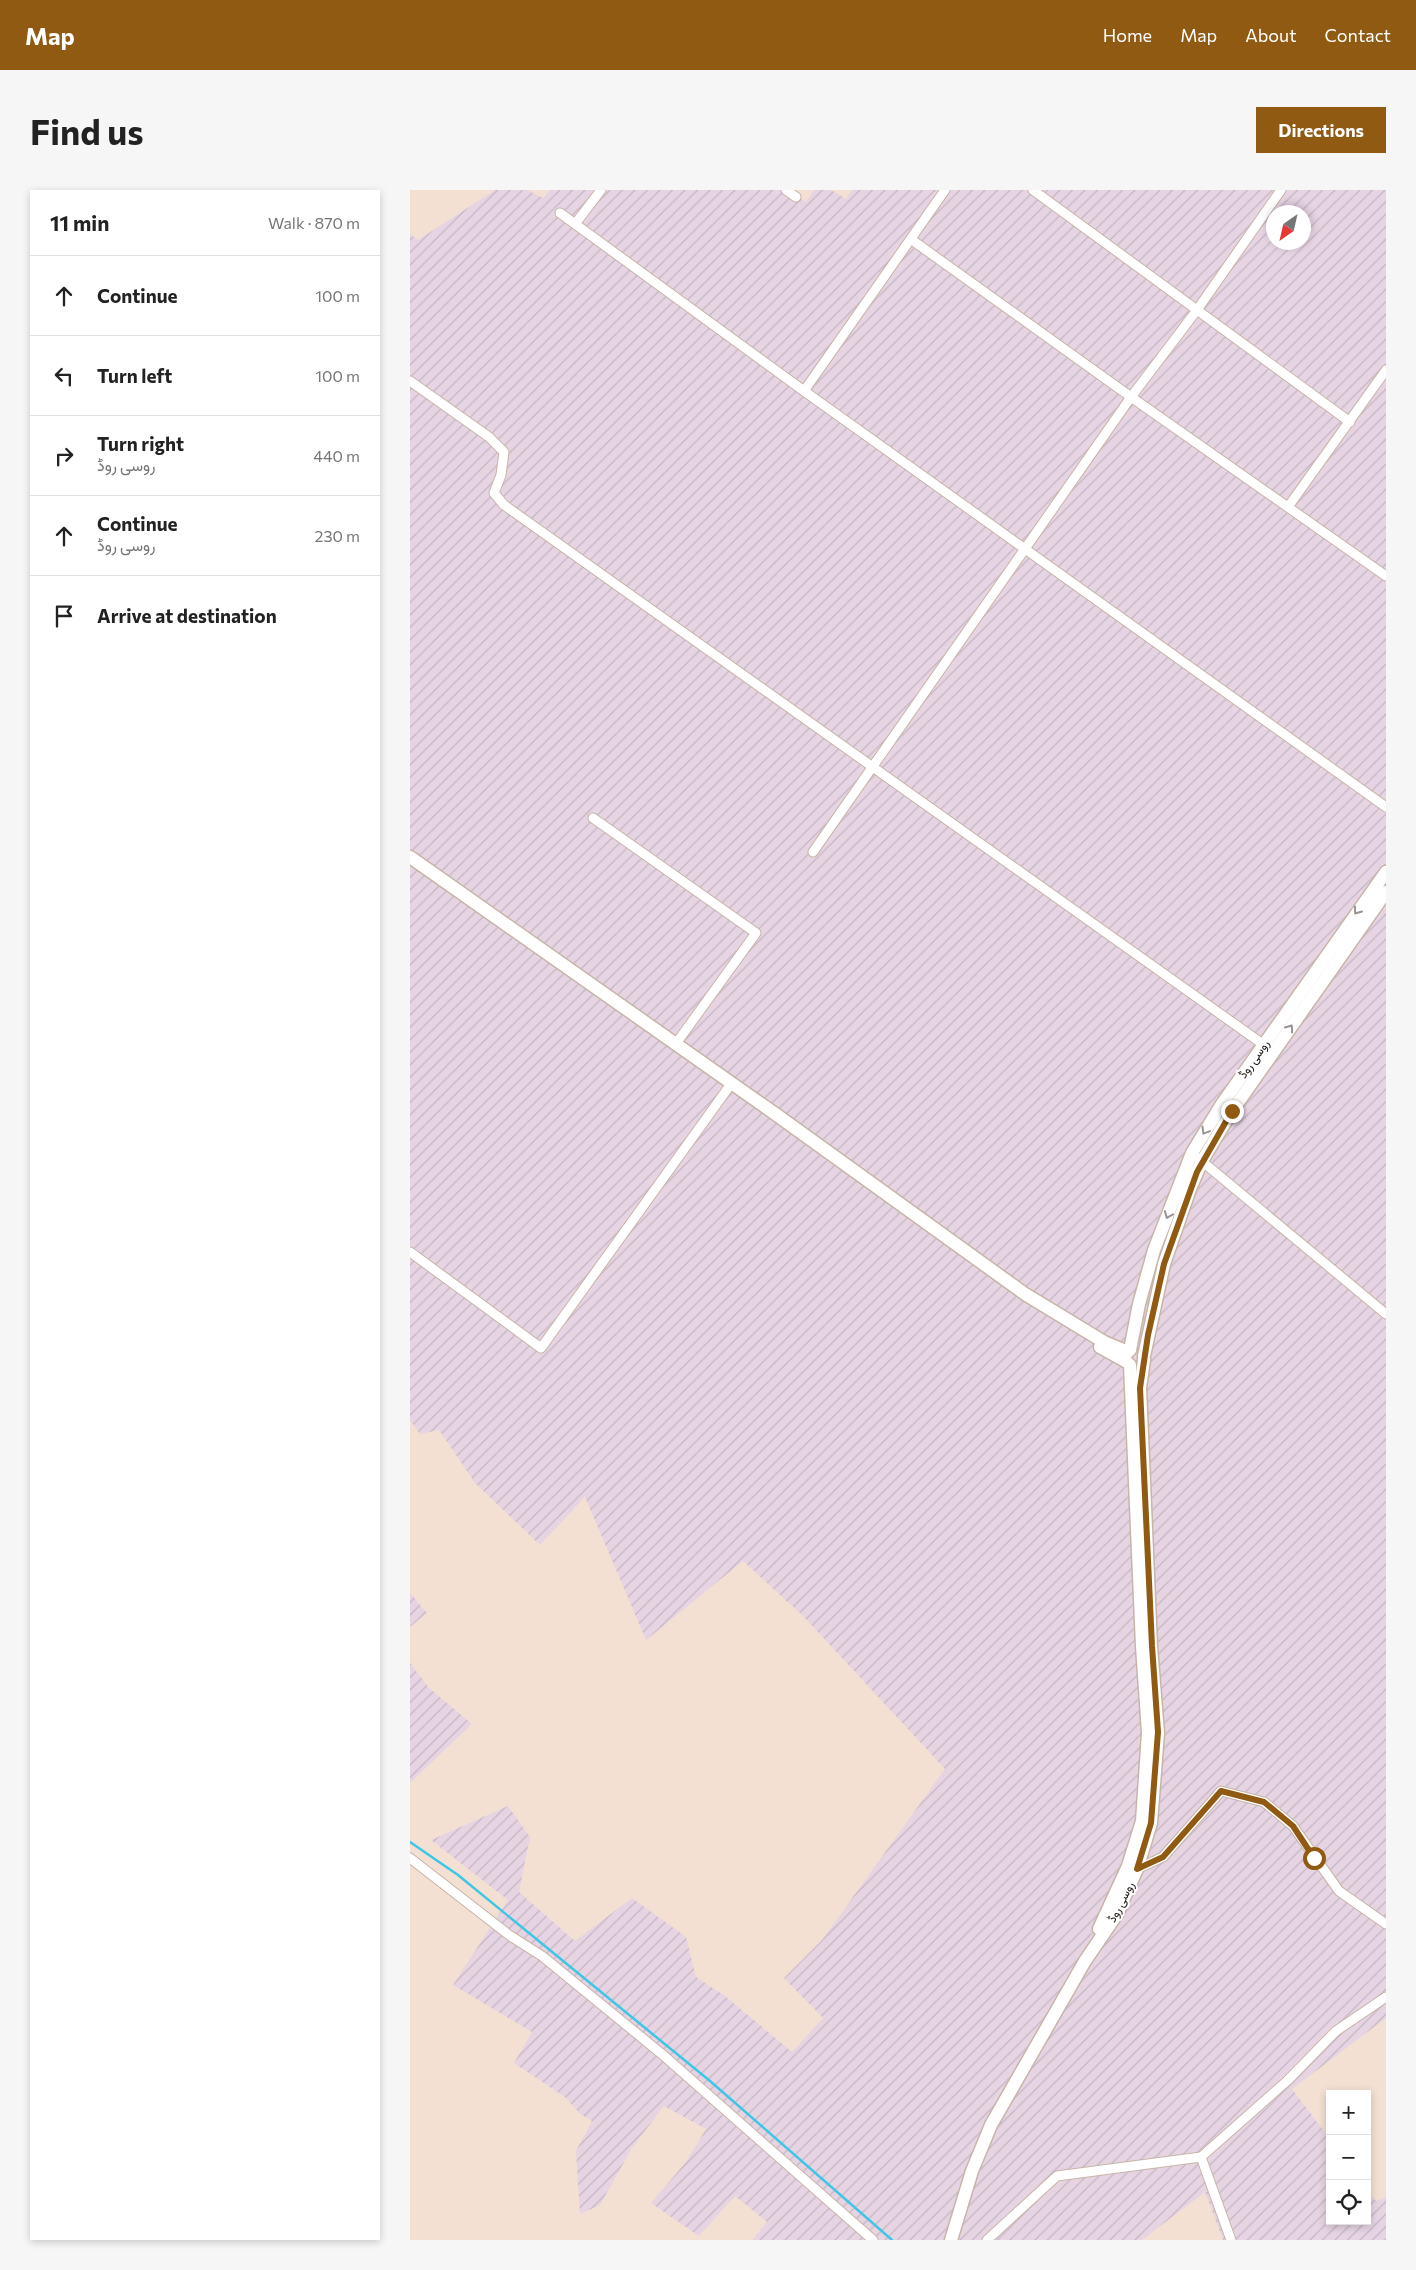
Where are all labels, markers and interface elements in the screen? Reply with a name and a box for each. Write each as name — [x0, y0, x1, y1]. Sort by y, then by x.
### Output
text: Map — [25, 21, 75, 50]
text: Home — [1103, 24, 1152, 46]
text: Map — [1180, 24, 1217, 46]
text: About — [1245, 24, 1297, 46]
text: Contact — [1325, 24, 1391, 46]
button: Directions — [1256, 107, 1386, 153]
text: Find us — [30, 109, 144, 152]
north arrow — [1266, 205, 1311, 250]
text: 11 min — [50, 210, 109, 235]
text: Walk · 870 m — [268, 213, 360, 232]
icon: ahead — [50, 282, 78, 310]
text: Continue — [97, 284, 177, 307]
text: 100 m — [315, 286, 360, 305]
icon: left — [50, 362, 78, 390]
text: Turn left — [97, 364, 172, 387]
text: 100 m — [315, 366, 360, 385]
text: Turn right — [97, 432, 184, 455]
icon: right — [50, 442, 78, 470]
text: 440 m — [313, 446, 360, 465]
text: روسی روڈ — [97, 455, 155, 474]
text: Continue — [97, 512, 177, 535]
icon: ahead — [50, 522, 78, 550]
text: 230 m — [315, 526, 360, 545]
text: روسی روڈ — [97, 535, 155, 554]
icon: arrive — [50, 602, 78, 630]
text: Arrive at destination — [97, 604, 277, 627]
one-way arrow — [1354, 906, 1363, 915]
one-way arrow — [1284, 1025, 1292, 1034]
street label: روسی روڈ — [1235, 1036, 1273, 1082]
route end — [1221, 1100, 1244, 1123]
one-way arrow — [1202, 1126, 1212, 1135]
one-way arrow — [1164, 1210, 1174, 1219]
route start — [1303, 1847, 1326, 1870]
street label: روسی روڈ — [1104, 1879, 1138, 1925]
map controls — [1326, 2090, 1371, 2225]
button: + — [1326, 2090, 1371, 2135]
button: − — [1326, 2135, 1371, 2180]
button: locate — [1326, 2180, 1371, 2225]

